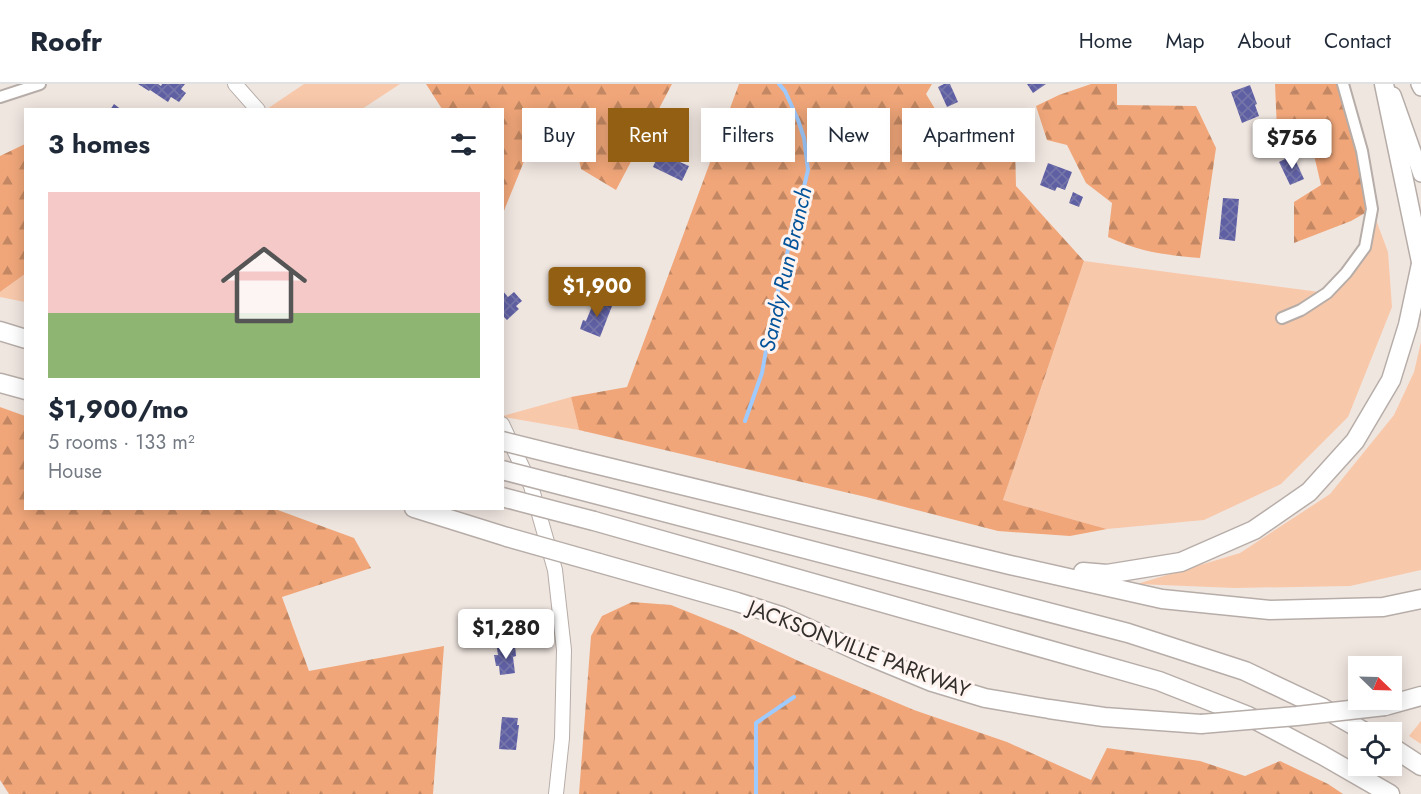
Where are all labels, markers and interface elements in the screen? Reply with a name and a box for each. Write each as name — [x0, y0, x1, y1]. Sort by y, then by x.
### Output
text: Roofr — [30, 21, 102, 62]
text: Home — [1079, 26, 1132, 56]
text: Map — [1165, 26, 1205, 56]
text: About — [1238, 26, 1291, 56]
text: Contact — [1324, 26, 1391, 56]
chip: Buy — [522, 108, 596, 162]
chip: Rent — [608, 108, 689, 162]
chip: Filters — [701, 108, 795, 162]
chip: New — [807, 108, 890, 162]
chip: Apartment — [902, 108, 1035, 162]
pin: $756 — [1256, 119, 1328, 170]
text: $756 — [1267, 124, 1317, 153]
text: 3 homes — [48, 125, 150, 163]
icon: filters — [447, 128, 480, 161]
water label: Sandy Run Branch — [750, 183, 820, 355]
icon: home — [210, 231, 318, 339]
pin: $1,900 — [548, 267, 646, 318]
text: $1,900 — [563, 272, 631, 301]
text: $1,900/mo — [48, 390, 188, 428]
text: 5 rooms · 133 m² — [48, 428, 195, 457]
text: House — [48, 457, 102, 486]
street label: JACKSONVILLE PARKWAY — [741, 592, 975, 705]
pin: $1,280 — [457, 609, 555, 660]
text: $1,280 — [472, 614, 540, 643]
north arrow — [1348, 656, 1402, 710]
map controls — [1348, 656, 1402, 776]
button: locate — [1348, 722, 1402, 776]

